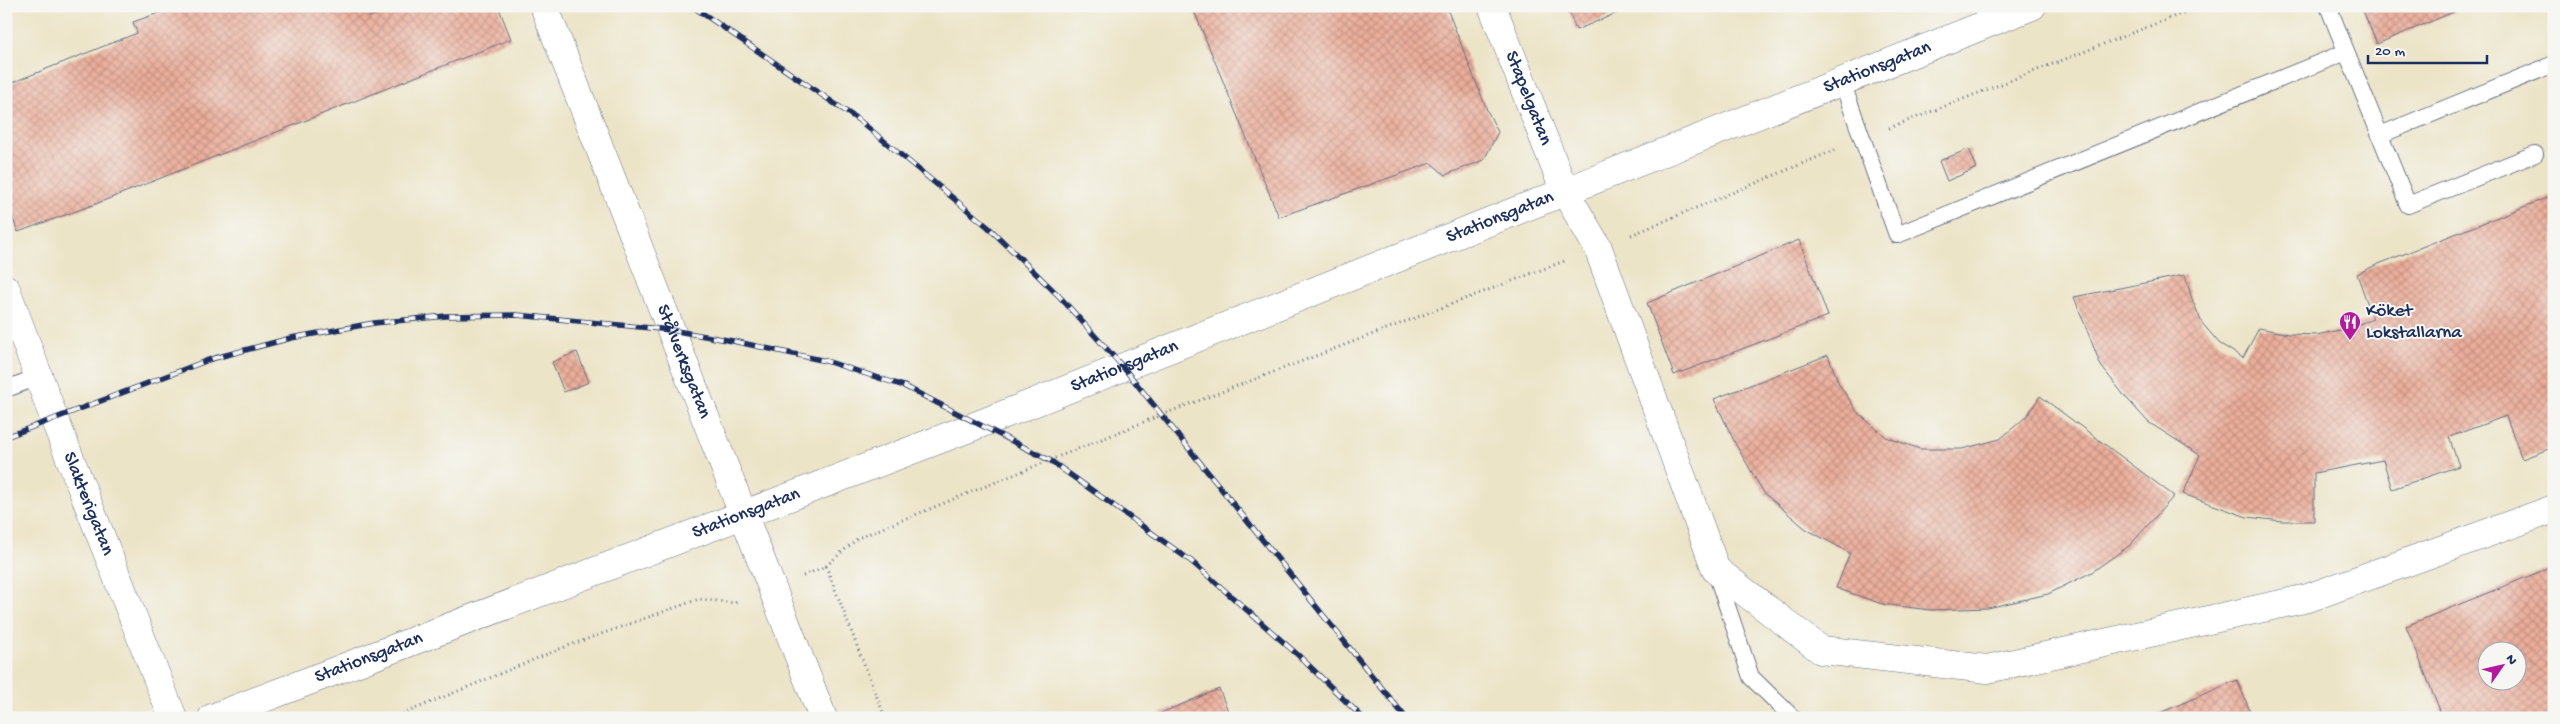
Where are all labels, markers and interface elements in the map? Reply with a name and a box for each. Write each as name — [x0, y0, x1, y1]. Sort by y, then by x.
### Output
scale bar — [2368, 32, 2486, 64]
street label: Stationsgatan — [1820, 36, 1934, 99]
text: 20 m — [2375, 43, 2405, 61]
street label: Stapelgatan — [1499, 48, 1557, 149]
street label: Stationsgatan — [1443, 186, 1557, 249]
place label: Köket Lokstallarna — [2366, 300, 2463, 345]
street label: Stålverksgatan — [651, 301, 716, 422]
restaurant icon: Köket Lokstallarna — [2338, 310, 2362, 341]
street label: Stationsgatan — [1068, 335, 1182, 398]
street label: Slakterigatan — [57, 449, 119, 559]
street label: Stationsgatan — [689, 482, 803, 545]
street label: Stationsgatan — [312, 627, 426, 689]
north arrow — [2478, 642, 2528, 692]
text: N — [2501, 652, 2520, 669]

